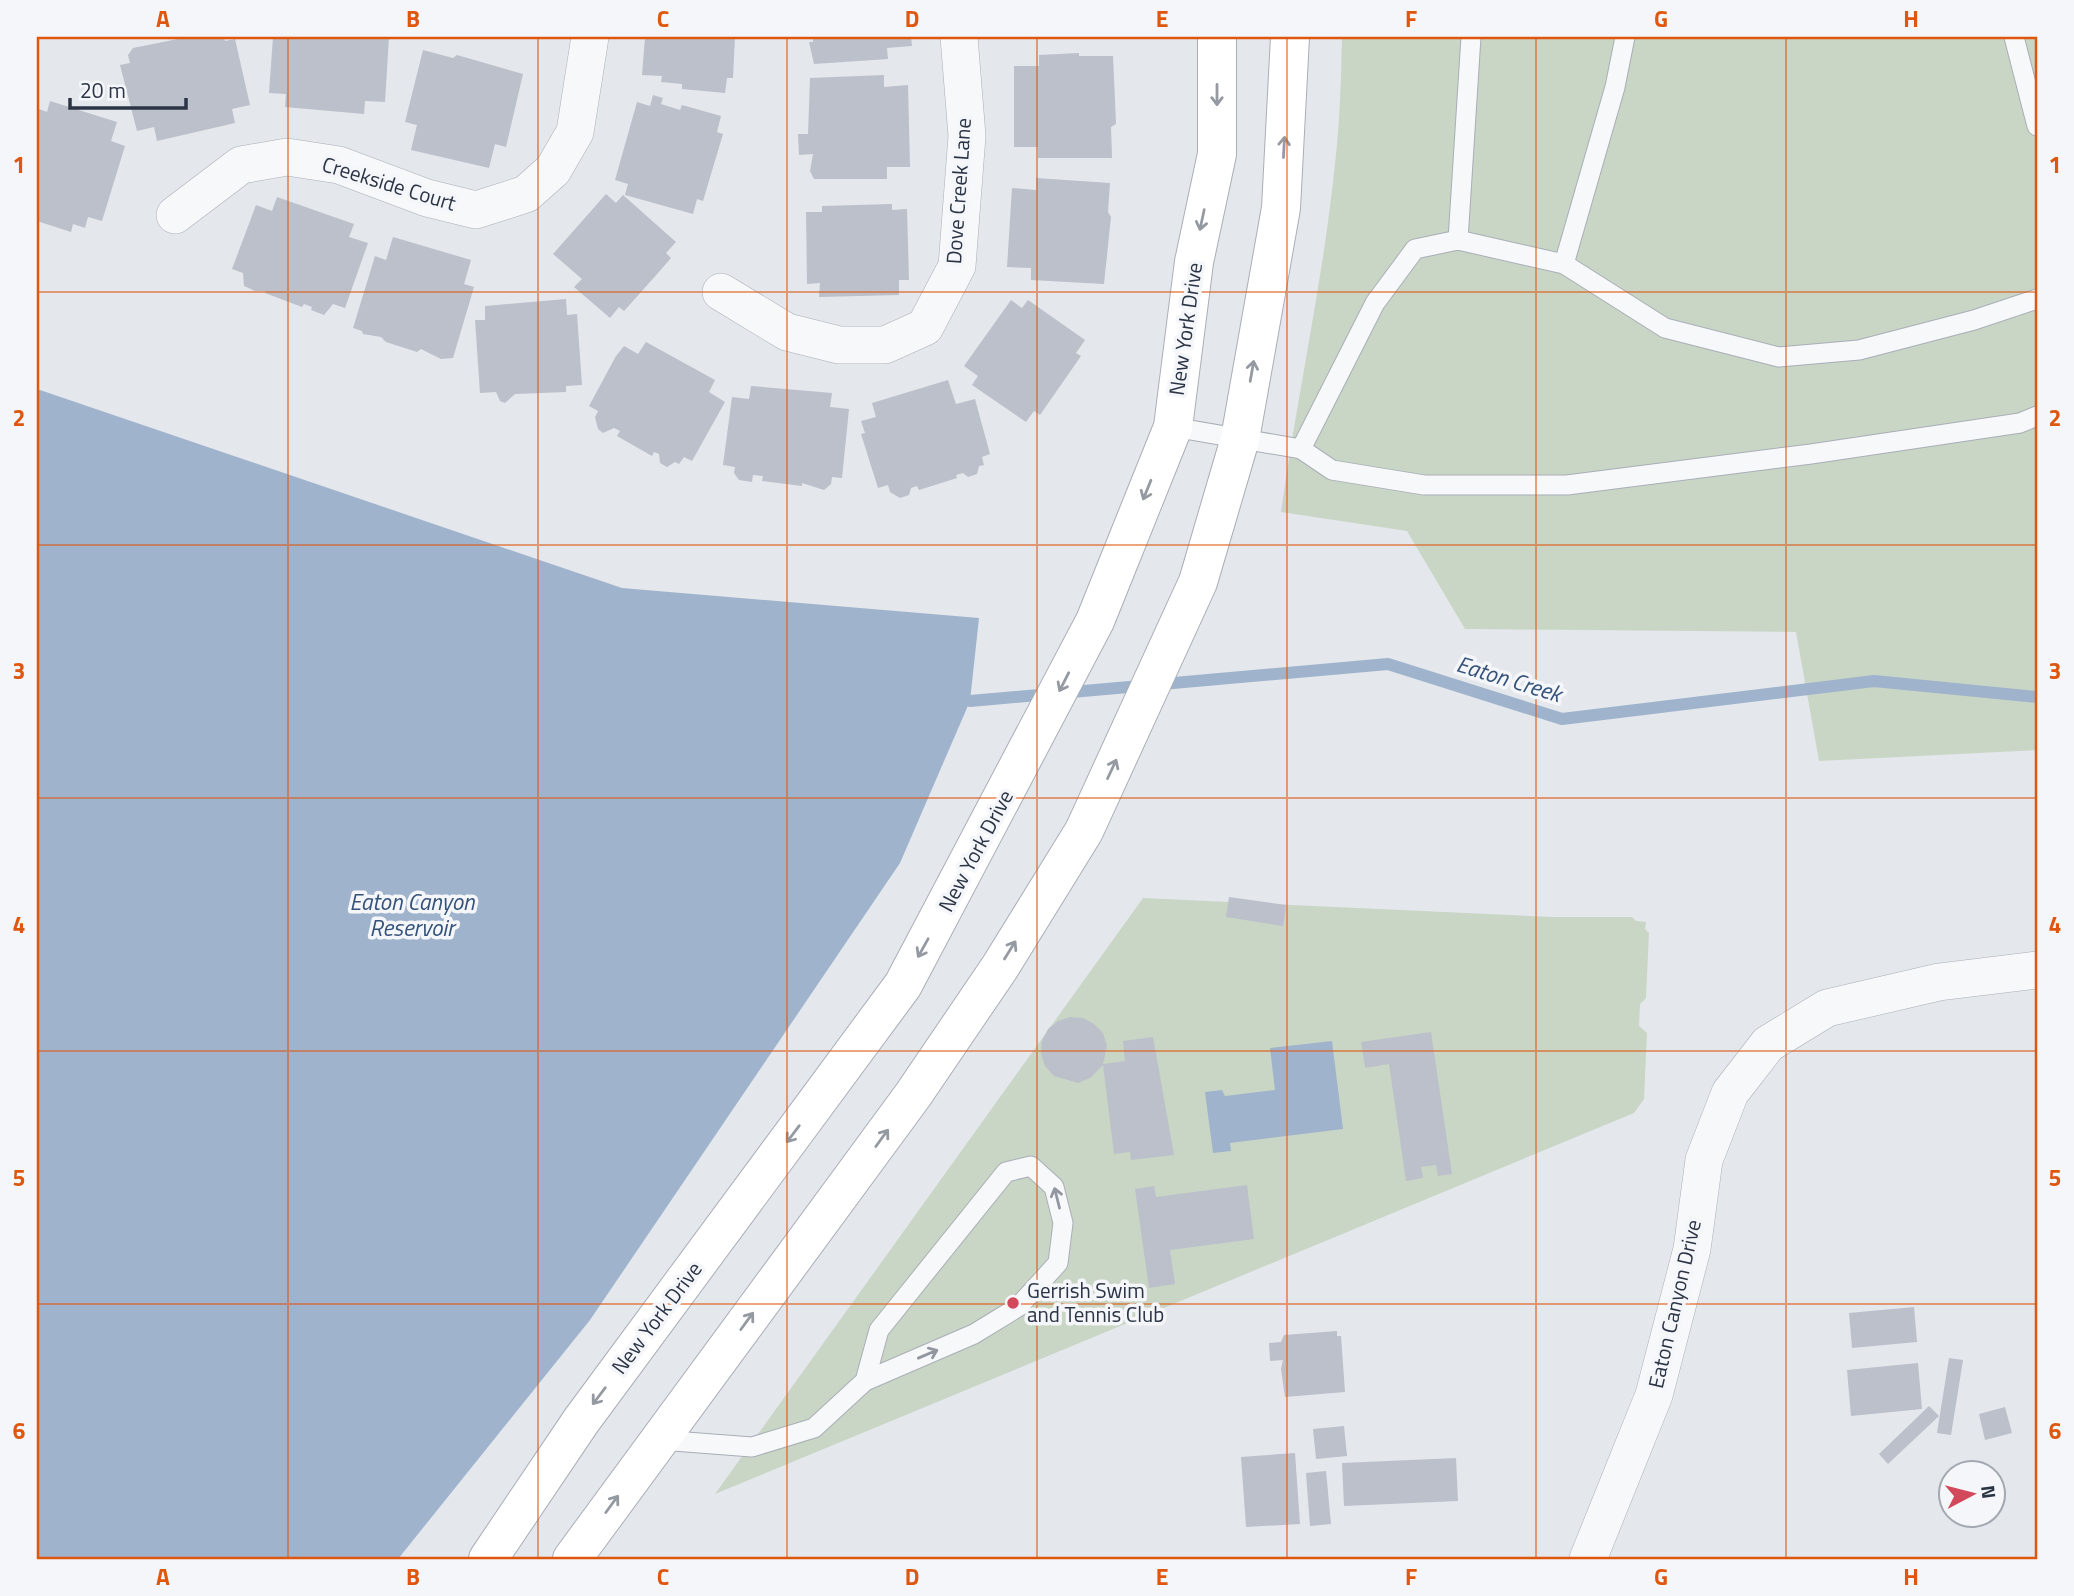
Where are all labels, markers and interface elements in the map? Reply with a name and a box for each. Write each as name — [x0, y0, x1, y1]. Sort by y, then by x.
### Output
text: A — [156, 1, 170, 36]
text: B — [406, 1, 420, 36]
text: C — [657, 1, 669, 36]
text: D — [905, 1, 919, 36]
text: E — [1156, 1, 1168, 36]
text: F — [1405, 1, 1417, 36]
text: G — [1654, 1, 1668, 36]
text: H — [1903, 1, 1919, 36]
scale bar — [70, 66, 186, 110]
text: 20 m — [80, 74, 126, 106]
one-way arrow — [1210, 83, 1224, 106]
street label: Dove Creek Lane — [937, 117, 979, 265]
one-way arrow — [1278, 135, 1291, 158]
text: 1 — [13, 147, 25, 182]
text: 1 — [2049, 147, 2061, 182]
street label: Creekside Court — [318, 148, 461, 219]
one-way arrow — [1195, 208, 1209, 231]
street label: New York Drive — [1160, 260, 1210, 397]
one-way arrow — [1246, 361, 1259, 383]
text: 2 — [13, 400, 25, 435]
text: 2 — [2049, 400, 2061, 435]
one-way arrow — [1140, 479, 1153, 501]
water label: Eaton Creek — [1452, 646, 1569, 712]
text: 3 — [13, 653, 25, 688]
text: 3 — [2049, 653, 2061, 688]
one-way arrow — [1057, 671, 1070, 692]
one-way arrow — [1106, 759, 1119, 780]
street label: New York Drive — [930, 784, 1021, 917]
water label: Eaton Canyon Reservoir — [349, 884, 475, 945]
text: 4 — [13, 907, 25, 942]
text: 4 — [2049, 907, 2061, 942]
one-way arrow — [916, 938, 930, 958]
one-way arrow — [1004, 941, 1018, 961]
one-way arrow — [785, 1124, 800, 1143]
one-way arrow — [875, 1129, 889, 1148]
text: 5 — [13, 1160, 25, 1195]
text: 5 — [2049, 1160, 2061, 1195]
one-way arrow — [1050, 1188, 1063, 1210]
street label: Eaton Canyon Drive — [1639, 1216, 1709, 1391]
street label: New York Drive — [603, 1254, 709, 1381]
place label: Gerrish Swim and Tennis Club — [1027, 1274, 1164, 1330]
marker: Gerrish Swim and Tennis Club — [1005, 1295, 1021, 1311]
one-way arrow — [740, 1312, 754, 1331]
one-way arrow — [916, 1347, 938, 1360]
one-way arrow — [592, 1386, 606, 1405]
text: 6 — [13, 1413, 26, 1448]
text: 6 — [2049, 1413, 2062, 1448]
north arrow — [1938, 1460, 2008, 1530]
text: N — [1974, 1484, 2005, 1500]
one-way arrow — [605, 1495, 619, 1514]
text: A — [156, 1559, 170, 1594]
text: B — [406, 1559, 420, 1594]
text: C — [657, 1559, 669, 1594]
text: D — [905, 1559, 919, 1594]
text: E — [1156, 1559, 1168, 1594]
text: F — [1405, 1559, 1417, 1594]
text: G — [1654, 1559, 1668, 1594]
text: H — [1903, 1559, 1919, 1594]

